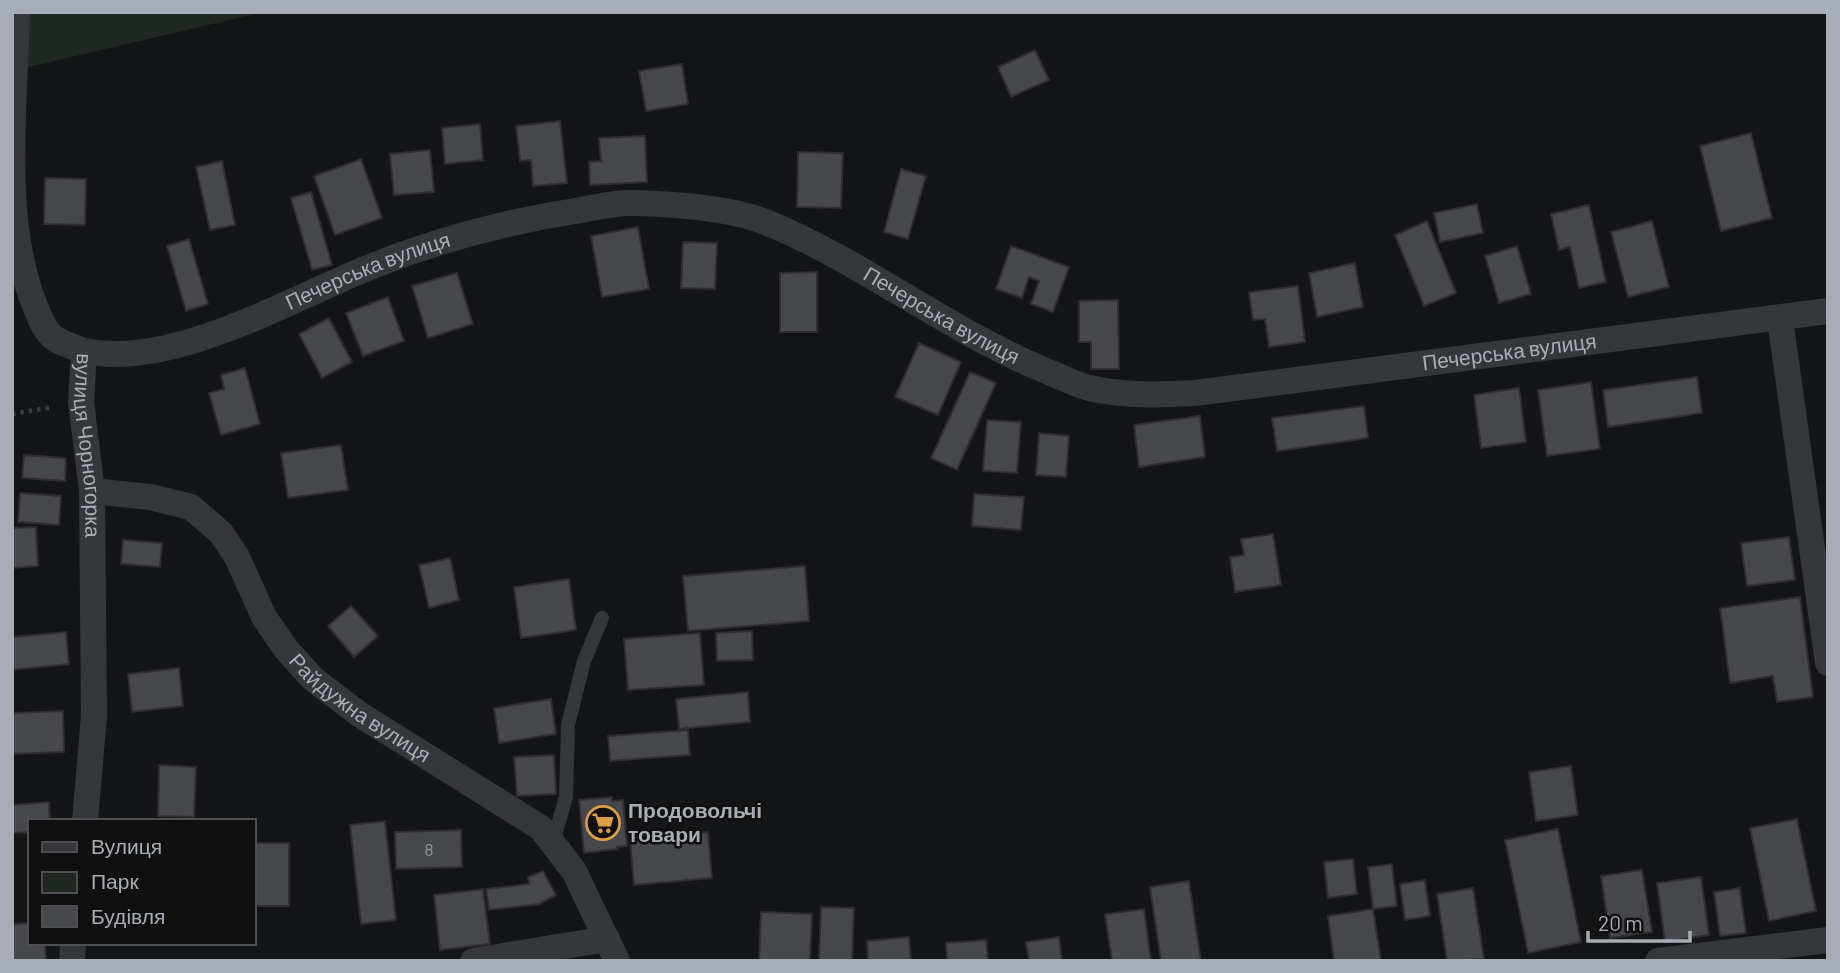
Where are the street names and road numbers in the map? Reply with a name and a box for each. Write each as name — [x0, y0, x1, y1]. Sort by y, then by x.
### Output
street label: Печерська вулиця — [281, 226, 453, 314]
street label: Печерська вулиця — [860, 260, 1024, 368]
street label: Печерська вулиця — [1420, 327, 1598, 374]
street label: вулиця Чорногорка — [70, 353, 106, 538]
street label: Райдужна вулиця — [285, 648, 436, 767]

